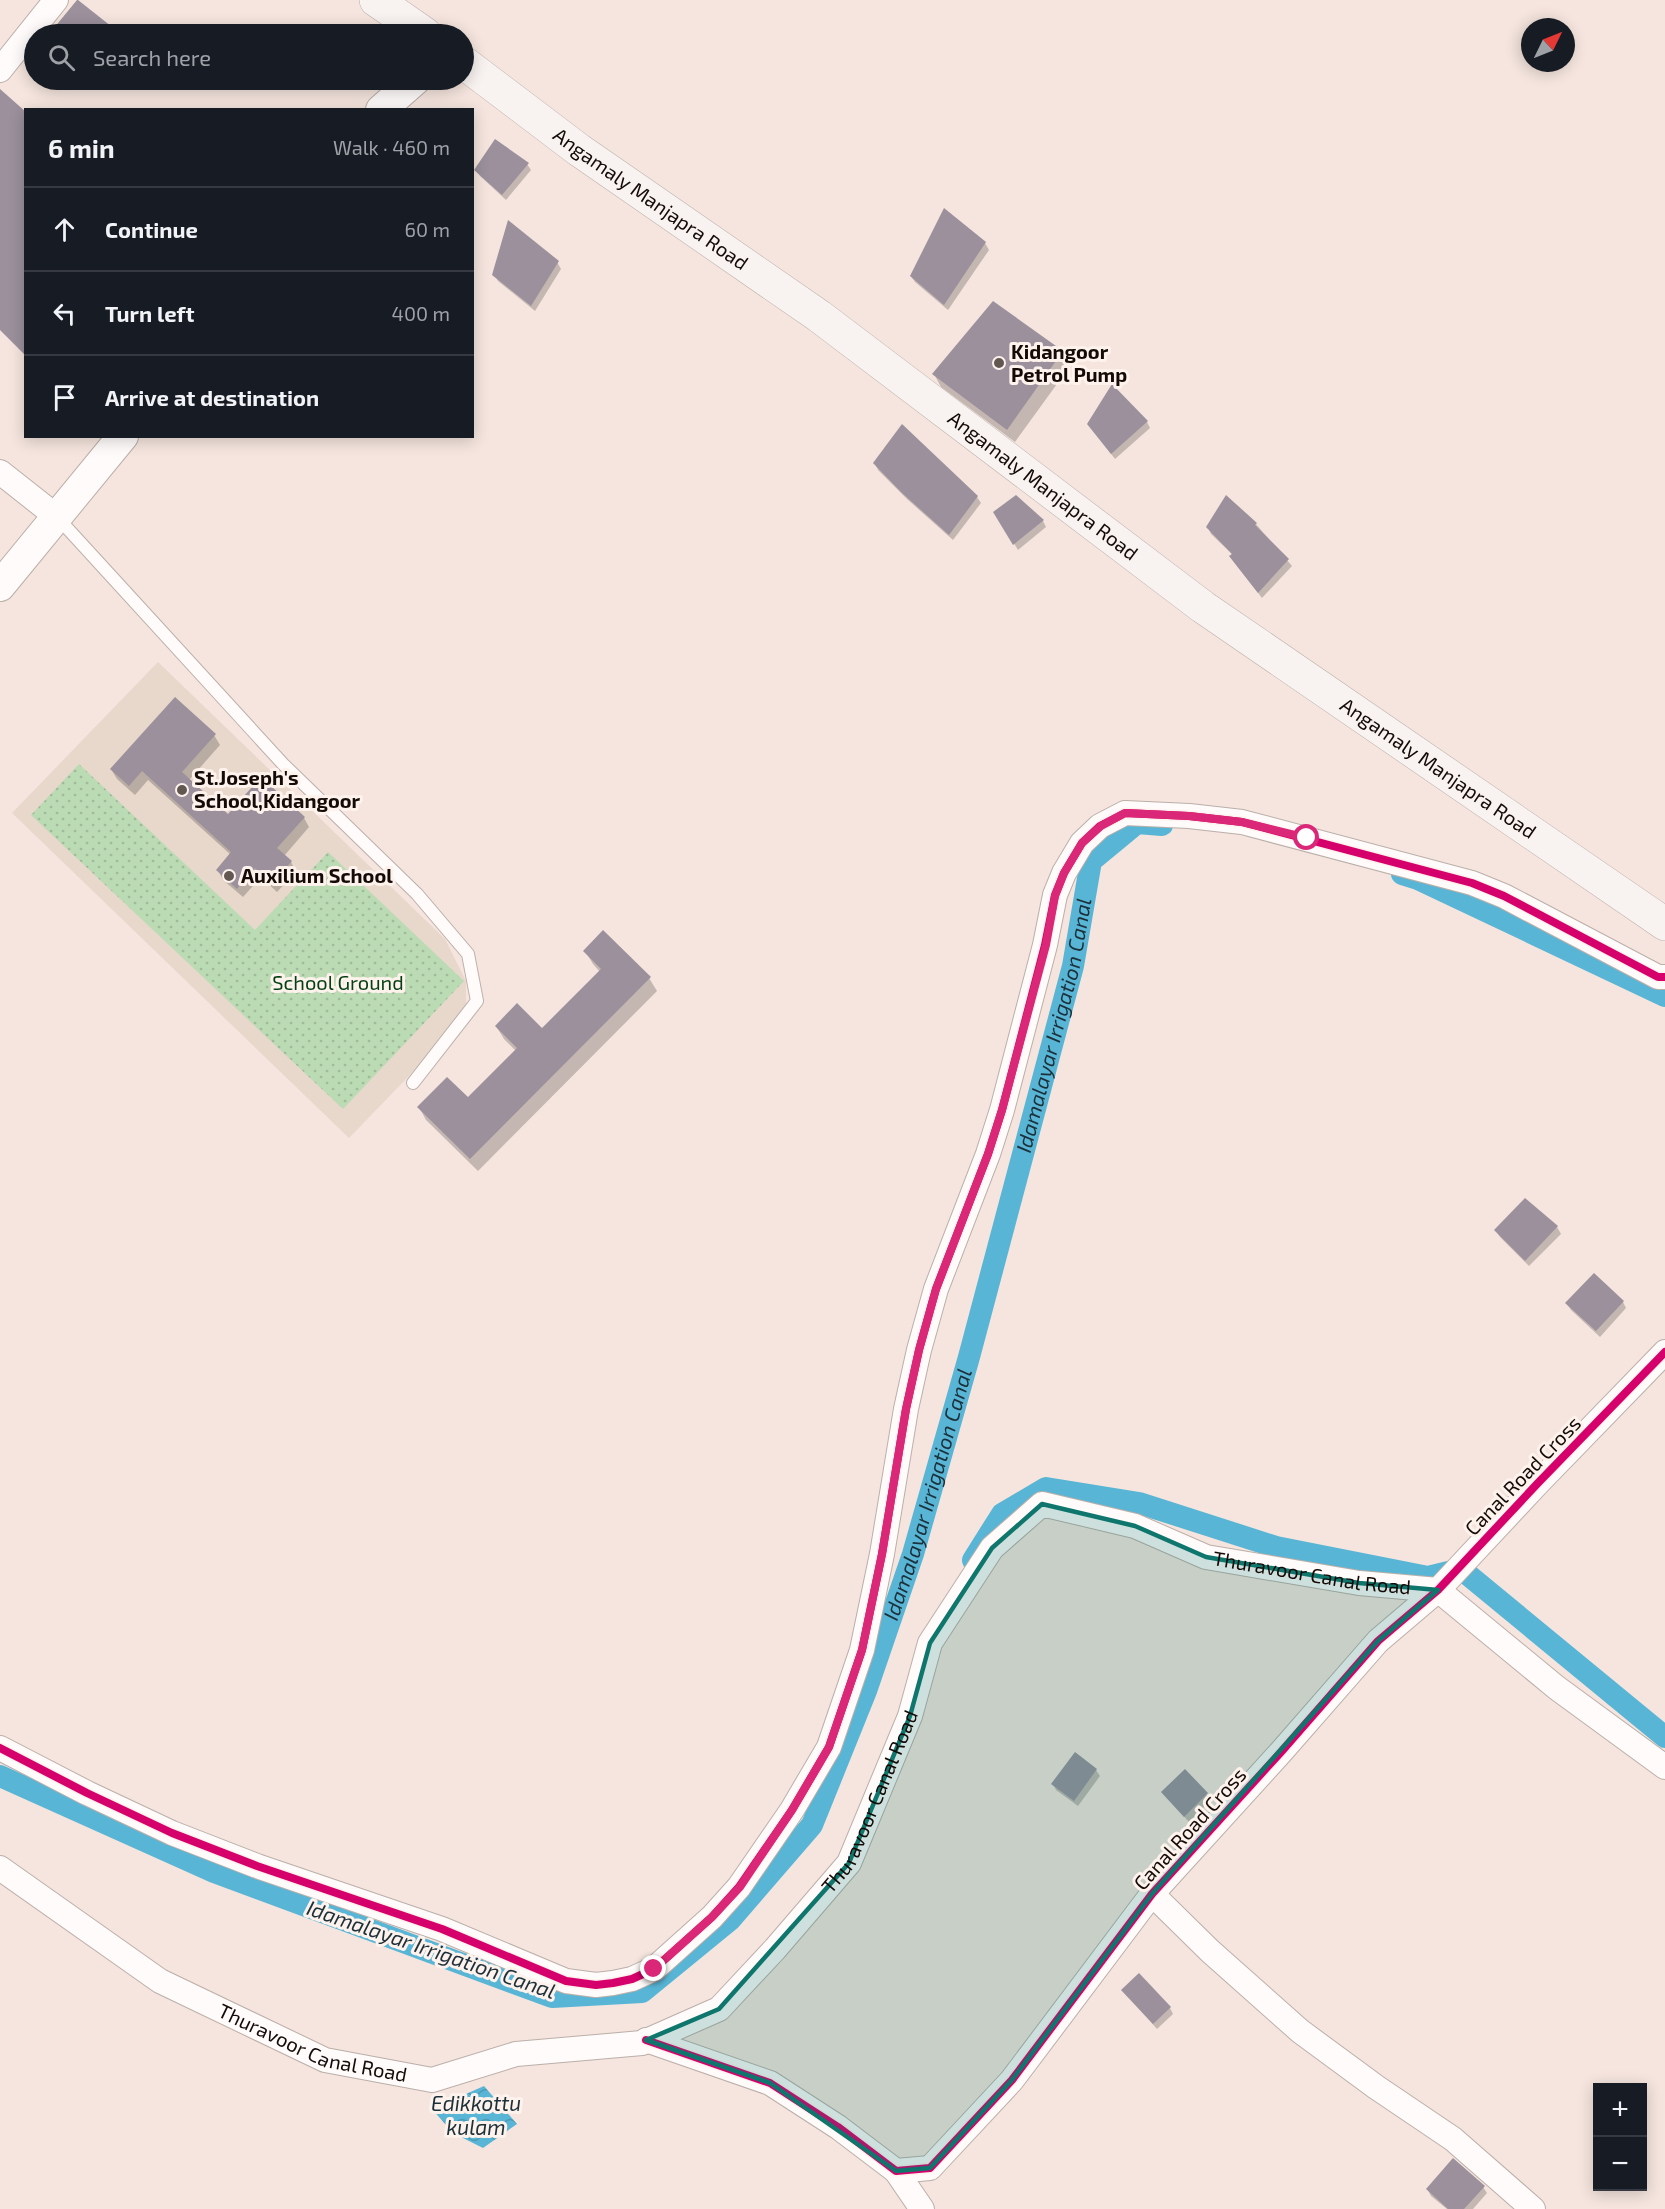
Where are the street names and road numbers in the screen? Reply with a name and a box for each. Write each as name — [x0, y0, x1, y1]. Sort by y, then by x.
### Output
street label: Angamaly Manjapra Road — [549, 122, 753, 274]
street label: Angamaly Manjapra Road — [944, 405, 1143, 565]
street label: Angamaly Manjapra Road — [1336, 692, 1541, 843]
street label: Canal Road Cross — [1459, 1411, 1585, 1540]
street label: Thuravoor Canal Road — [1211, 1545, 1412, 1599]
street label: Thuravoor Canal Road — [816, 1706, 922, 1897]
street label: Canal Road Cross — [1128, 1762, 1250, 1894]
street label: Thuravoor Canal Road — [215, 1998, 409, 2086]

